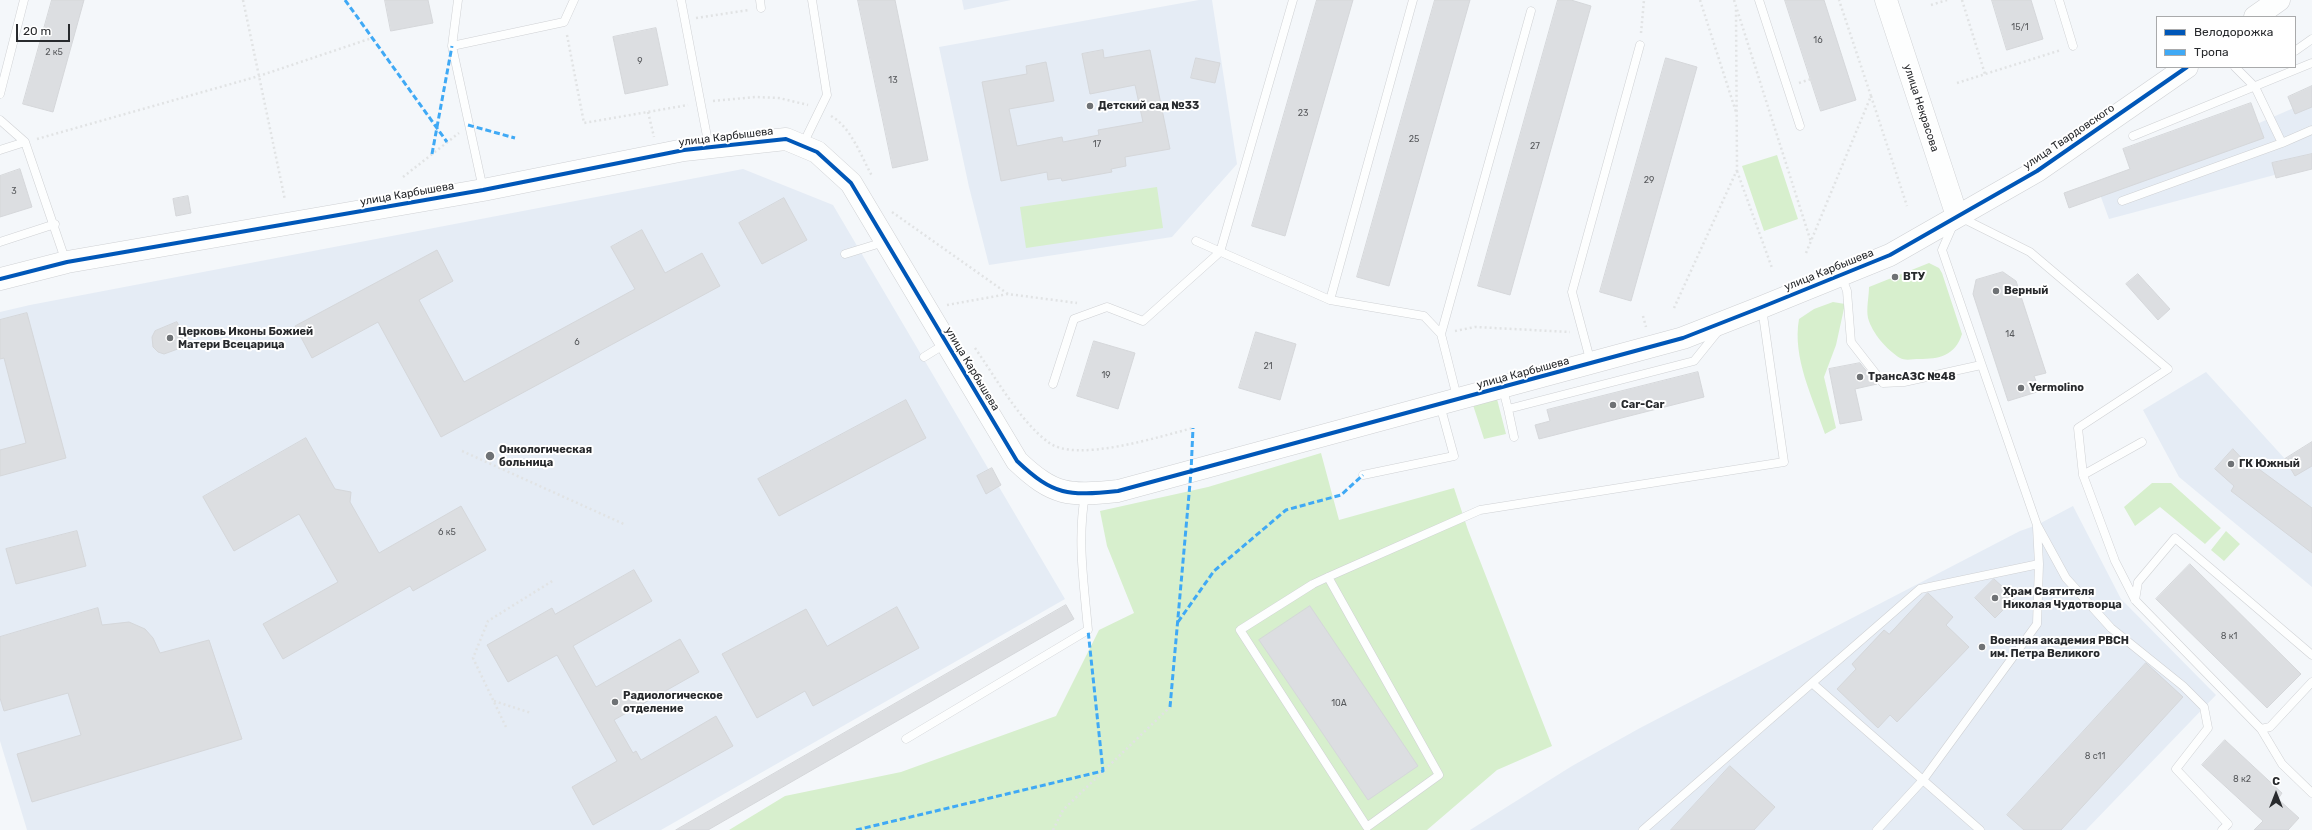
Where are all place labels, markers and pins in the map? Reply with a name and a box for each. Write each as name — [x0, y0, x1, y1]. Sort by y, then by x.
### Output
place label: Детский сад №33 — [1098, 99, 1199, 113]
marker: Детский сад №33 — [1085, 101, 1095, 111]
place label: ВТУ — [1903, 270, 1925, 284]
marker: ВТУ — [1890, 272, 1900, 282]
place label: Верный — [2004, 284, 2048, 298]
marker: Верный — [1991, 286, 2001, 296]
place label: Церковь Иконы Божией Матери Всецарица — [178, 325, 313, 351]
marker: Церковь Иконы Божией Матери Всецарица — [165, 333, 175, 343]
place label: ТрансАЗС №48 — [1868, 370, 1956, 384]
marker: ТрансАЗС №48 — [1855, 372, 1865, 382]
place label: Yermolino — [2029, 381, 2084, 395]
marker: Yermolino — [2016, 383, 2026, 393]
place label: Car-Car — [1621, 398, 1664, 412]
marker: Car-Car — [1608, 400, 1618, 410]
place label: Онкологическая больница — [499, 443, 592, 469]
marker: Онкологическая больница — [484, 450, 496, 462]
place label: ГК Южный — [2239, 457, 2300, 471]
marker: ГК Южный — [2226, 459, 2236, 469]
place label: Храм Святителя Николая Чудотворца — [2003, 585, 2122, 611]
marker: Храм Святителя Николая Чудотворца — [1990, 593, 2000, 603]
place label: Военная академия РВСН им. Петра Великого — [1990, 634, 2129, 660]
marker: Военная академия РВСН им. Петра Великого — [1977, 642, 1987, 652]
place label: Радиологическое отделение — [623, 689, 723, 715]
marker: Радиологическое отделение — [610, 697, 620, 707]

